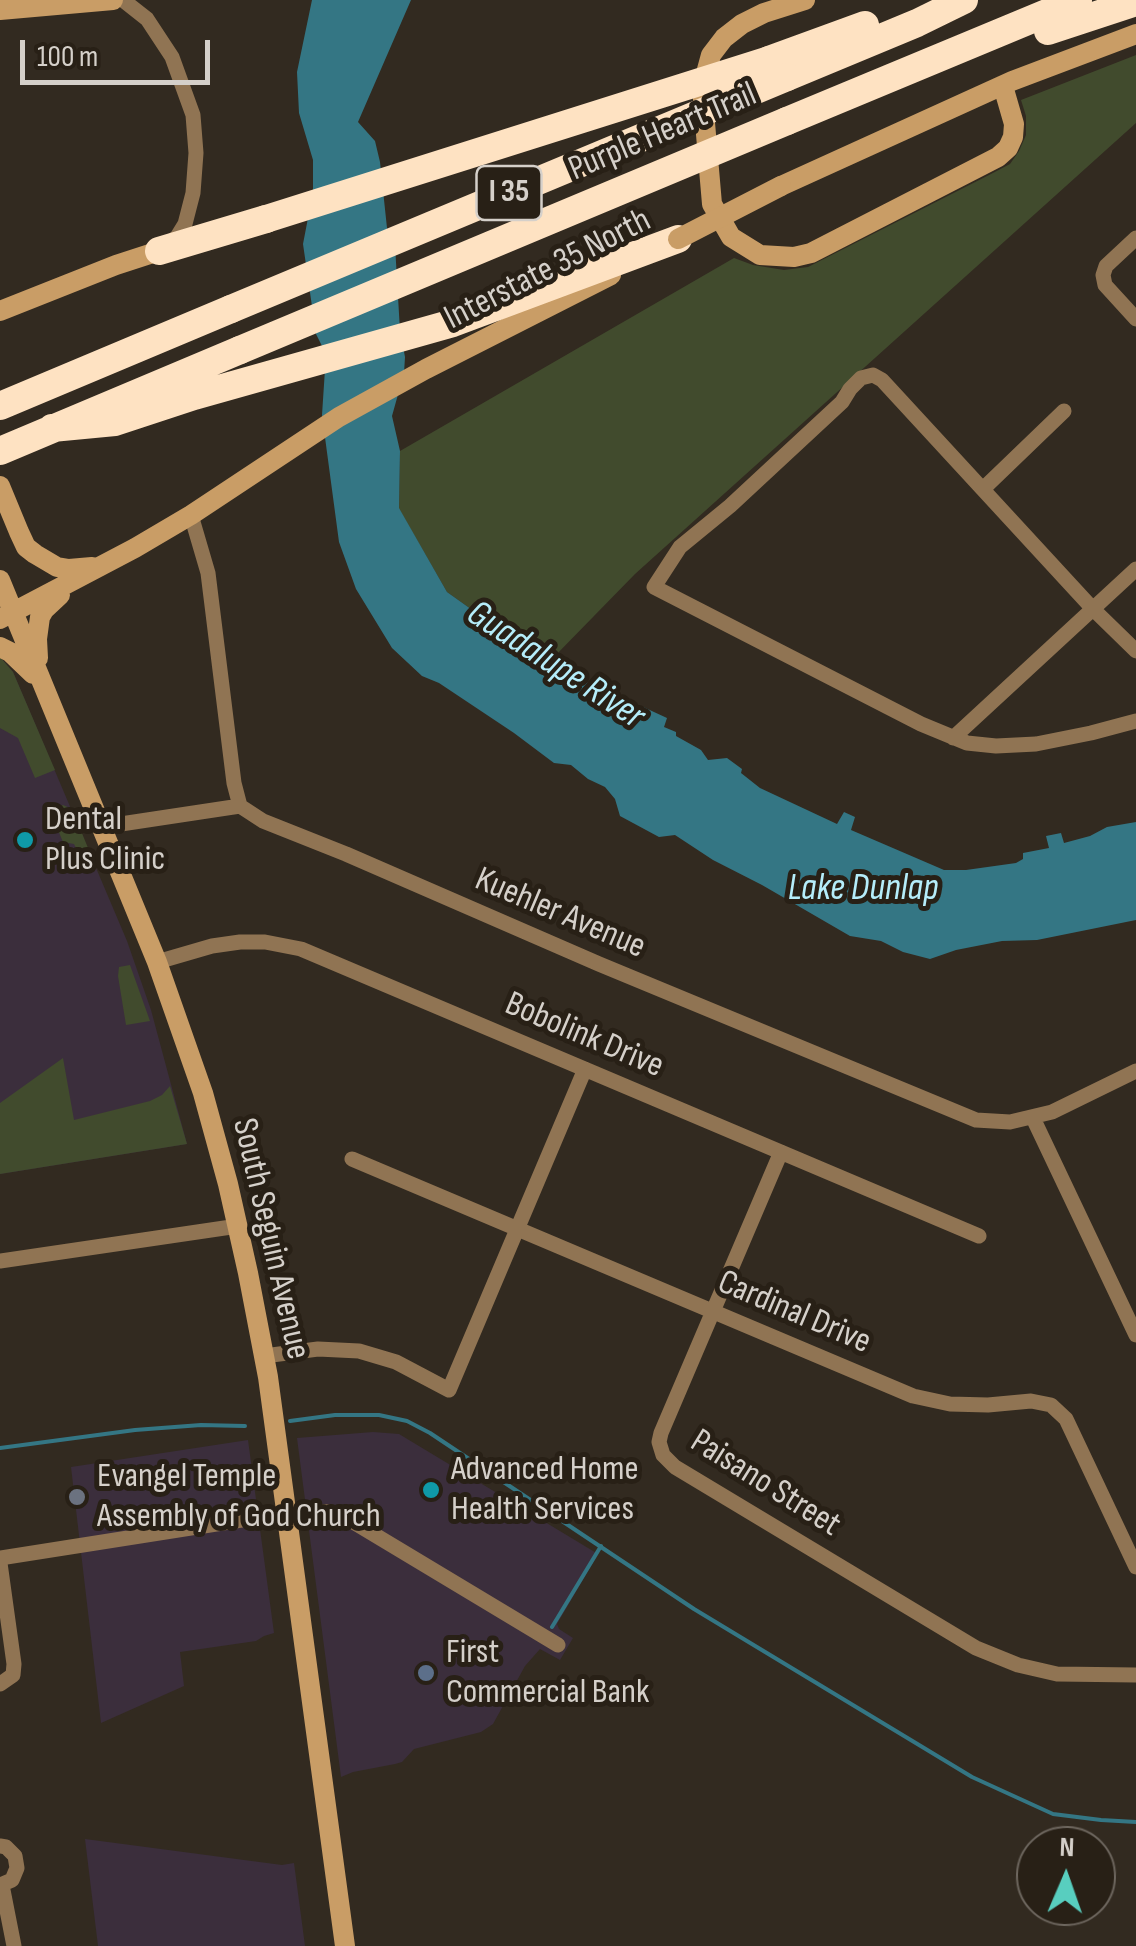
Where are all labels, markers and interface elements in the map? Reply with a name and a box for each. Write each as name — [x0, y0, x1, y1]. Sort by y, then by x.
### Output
scale bar — [25, 20, 215, 82]
text: 100 m — [37, 39, 98, 75]
street label: Purple Heart Trail — [563, 75, 763, 191]
road number: I 35 — [476, 166, 542, 220]
street label: Interstate 35 North — [438, 200, 658, 340]
water label: Guadalupe River — [458, 592, 652, 740]
place label: Dental Plus Clinic — [45, 799, 165, 881]
marker: Dental Plus Clinic — [14, 829, 36, 851]
street label: Kuehler Avenue — [469, 859, 651, 969]
water label: Lake Dunlap — [788, 866, 938, 912]
street label: Bobolink Drive — [499, 984, 669, 1088]
street label: South Seguin Avenue — [222, 1115, 318, 1363]
street label: Cardinal Drive — [711, 1262, 877, 1364]
street label: Paisano Street — [682, 1421, 848, 1547]
place label: Advanced Home Health Services — [451, 1449, 638, 1531]
place label: Evangel Temple Assembly of God Church — [97, 1456, 381, 1538]
marker: Advanced Home Health Services — [420, 1479, 442, 1501]
marker: Evangel Temple Assembly of God Church — [66, 1486, 88, 1508]
place label: First Commercial Bank — [446, 1632, 649, 1714]
marker: First Commercial Bank — [415, 1662, 437, 1684]
north arrow — [1016, 1826, 1116, 1926]
text: N — [1059, 1831, 1075, 1864]

